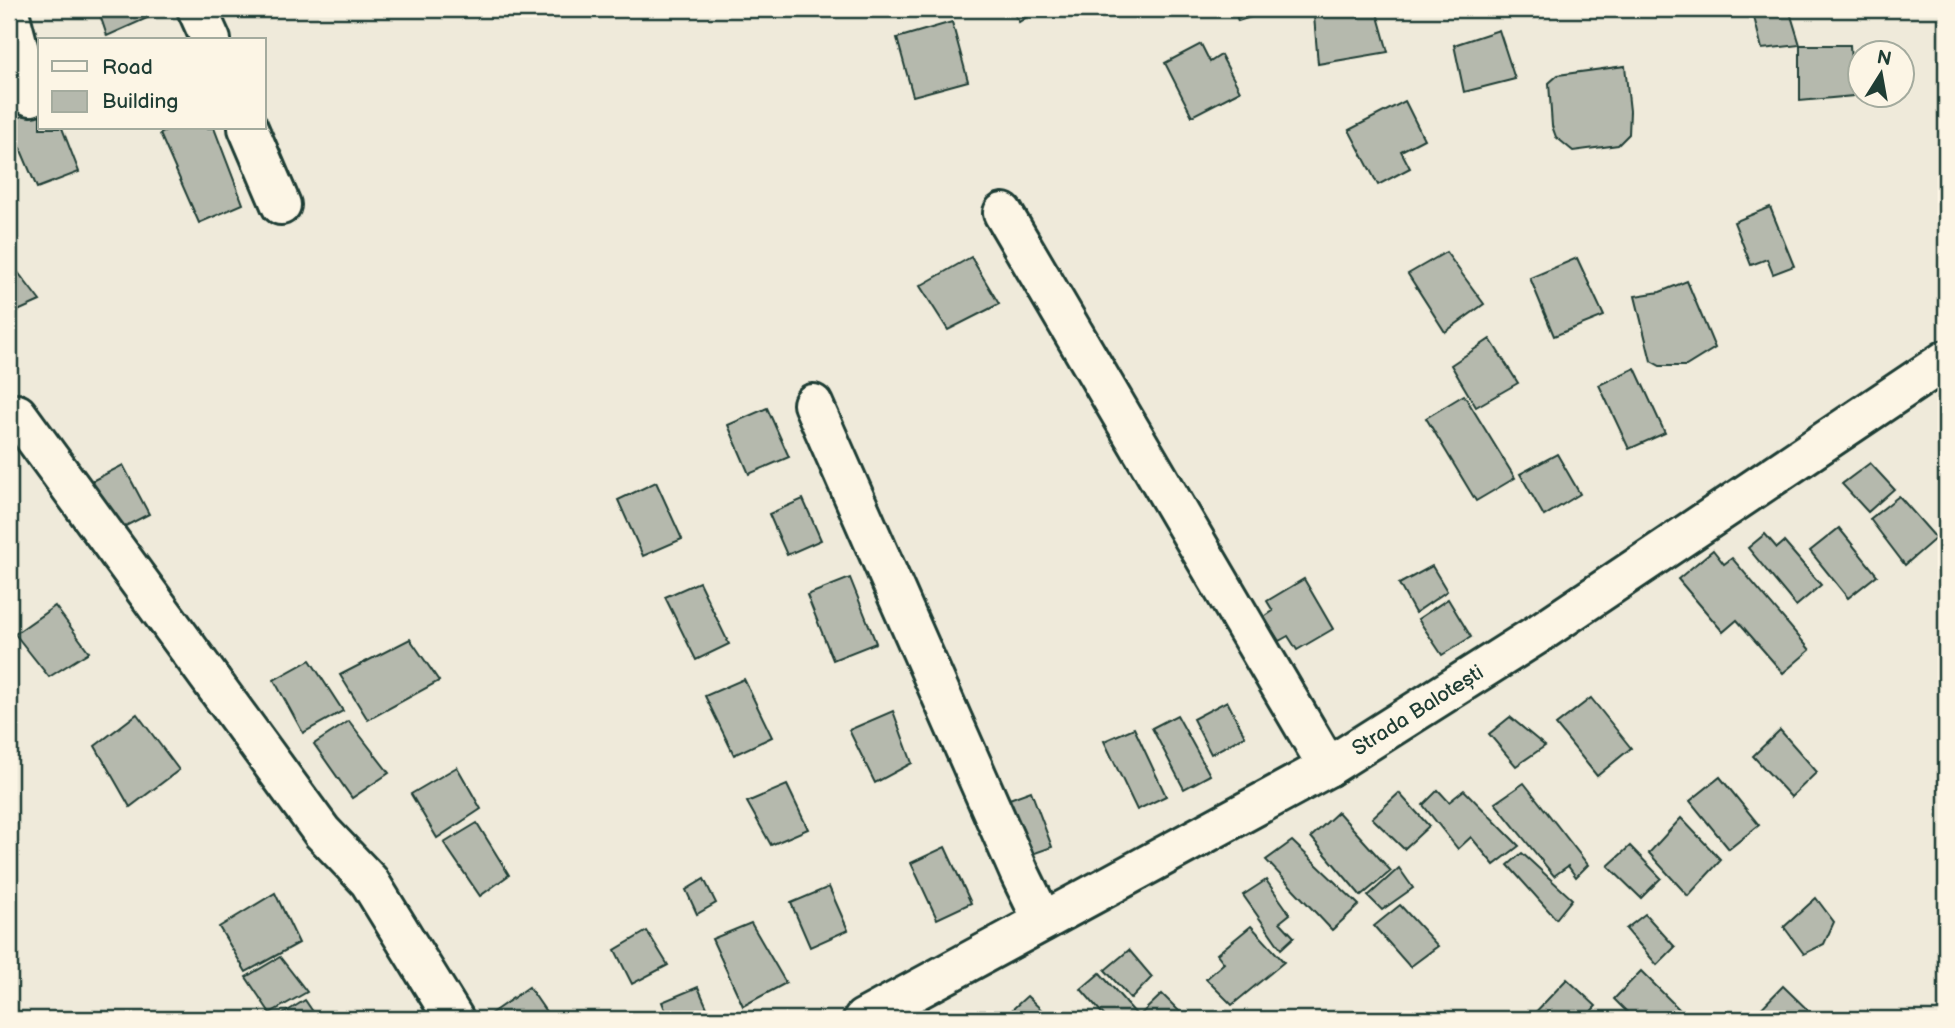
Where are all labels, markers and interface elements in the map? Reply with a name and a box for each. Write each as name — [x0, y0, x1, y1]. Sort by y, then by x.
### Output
legend — [38, 38, 266, 130]
north arrow — [1846, 38, 1916, 108]
text: N — [1875, 46, 1893, 71]
text: Road — [102, 55, 153, 80]
text: Building — [102, 89, 178, 114]
street label: Strada Balotești — [1347, 659, 1488, 761]

